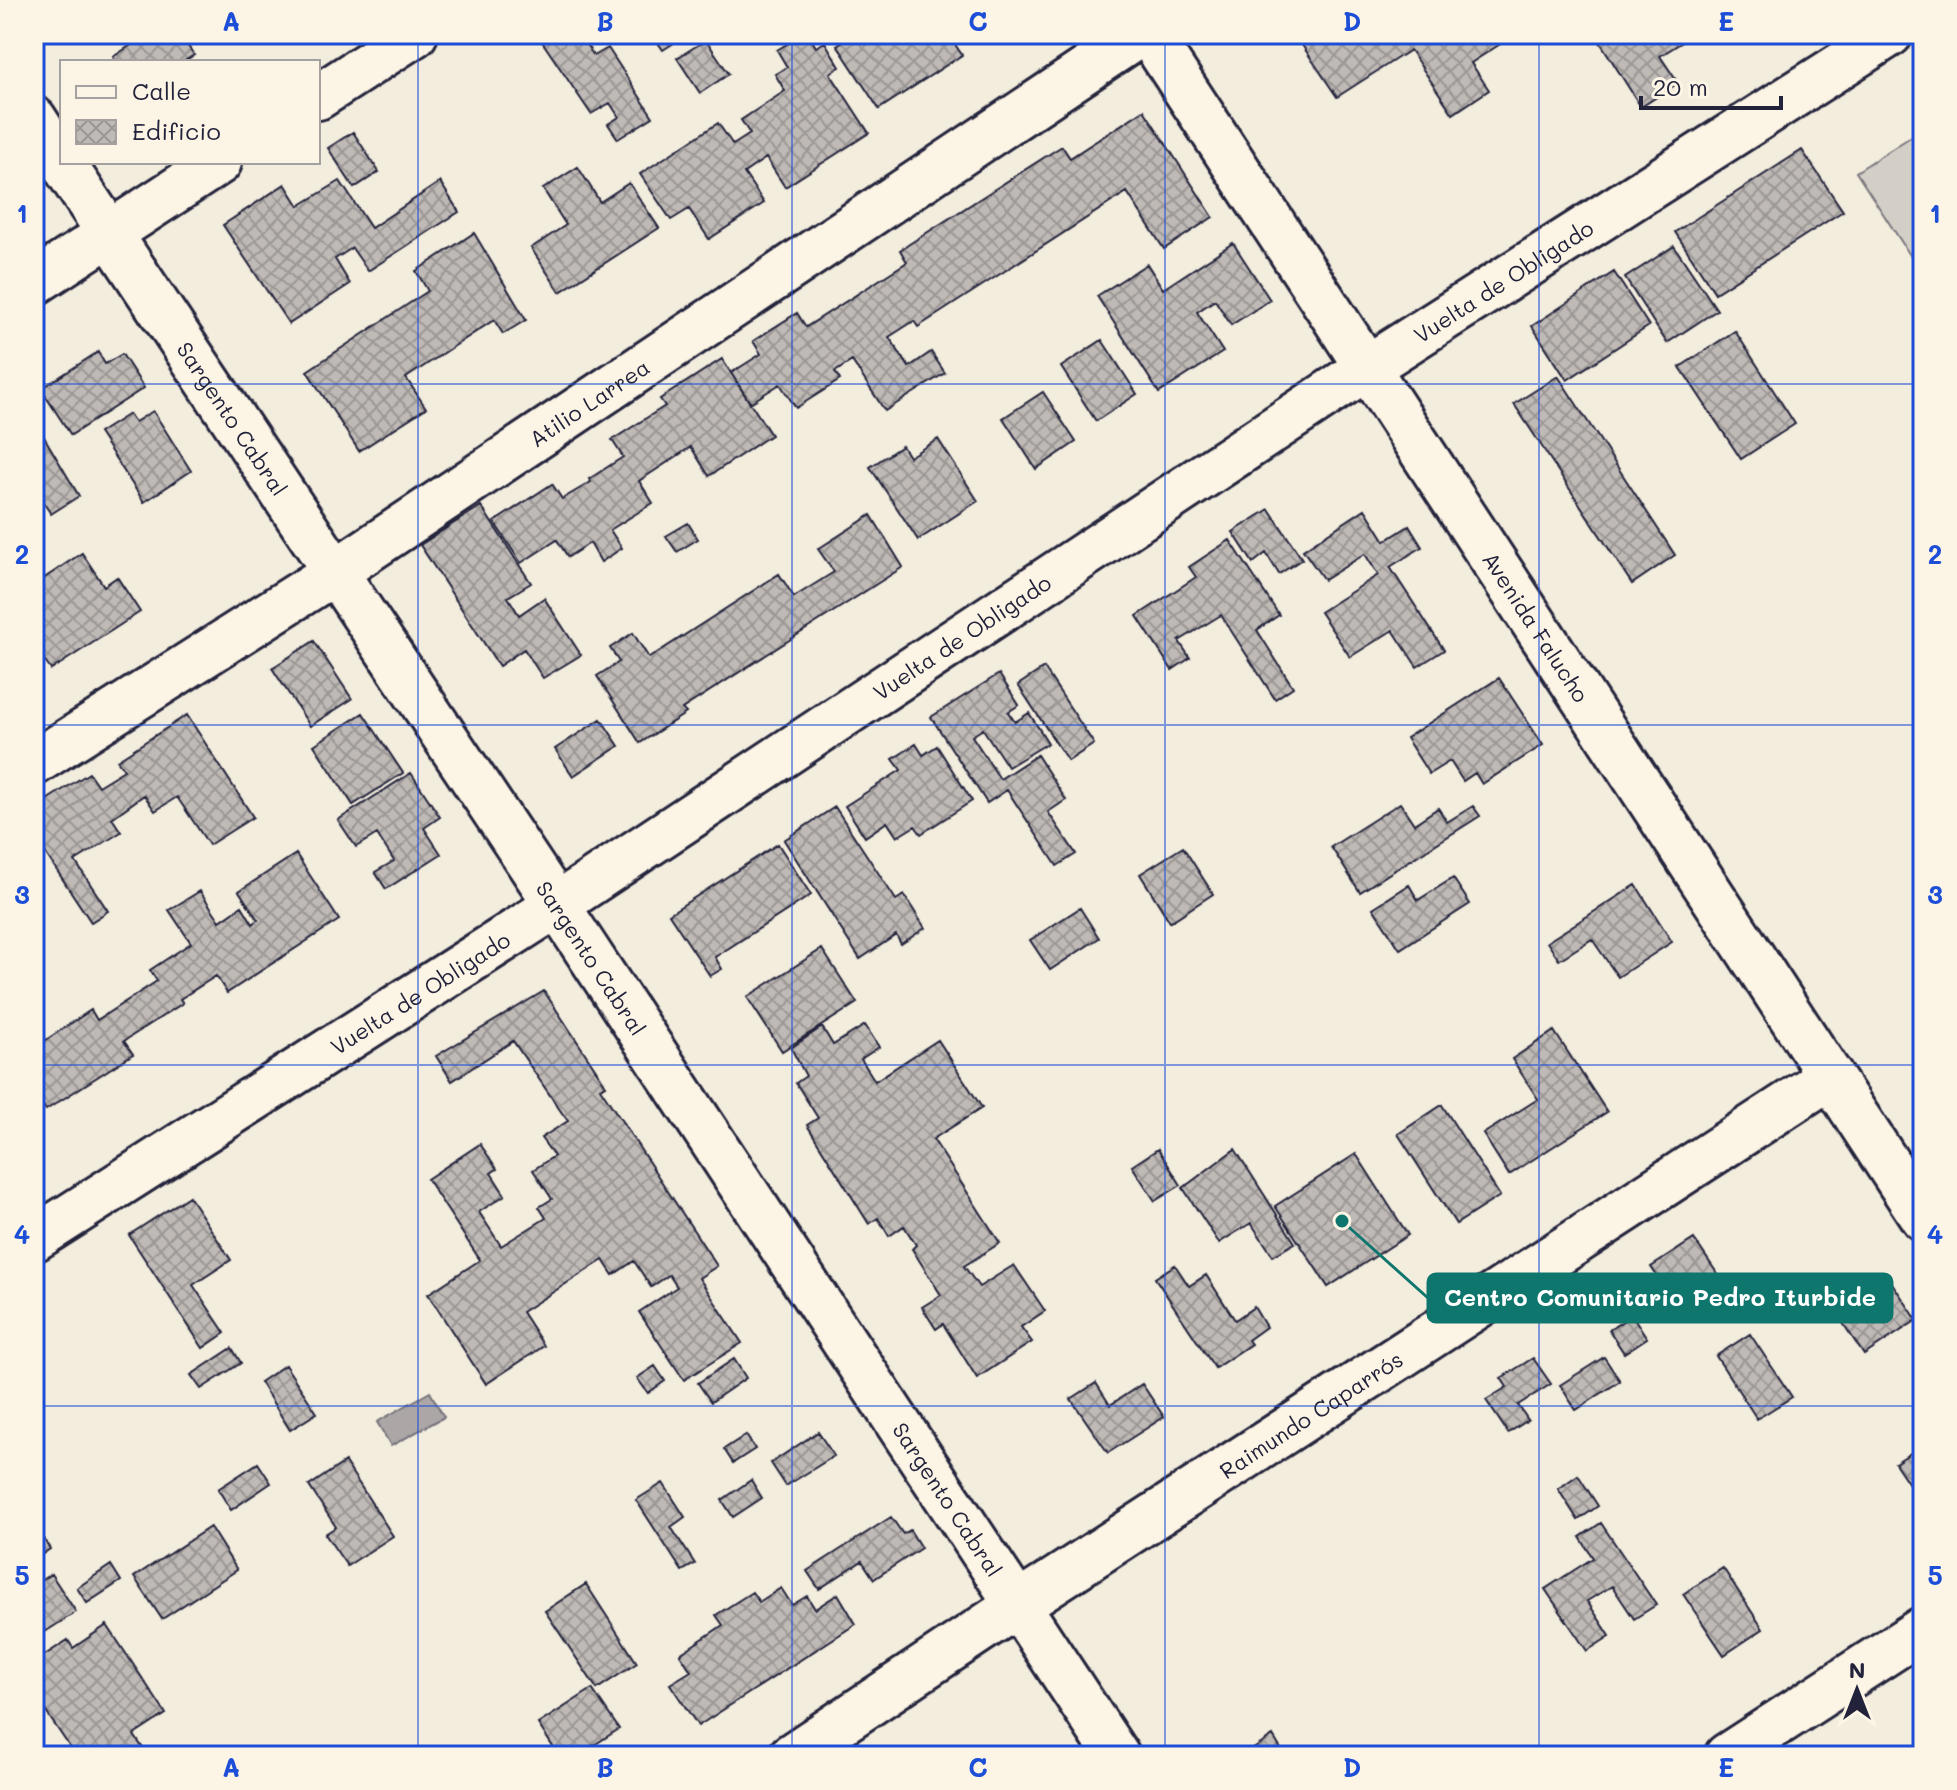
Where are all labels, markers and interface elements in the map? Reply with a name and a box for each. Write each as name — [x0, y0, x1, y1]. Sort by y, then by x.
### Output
text: A — [222, 4, 240, 38]
text: B — [596, 4, 614, 38]
text: C — [968, 4, 988, 38]
text: D — [1343, 4, 1361, 38]
text: E — [1718, 4, 1734, 38]
legend — [60, 60, 320, 164]
scale bar — [1641, 60, 1781, 110]
text: 20 m — [1653, 71, 1708, 102]
text: Calle — [132, 75, 191, 106]
text: Edificio — [132, 115, 221, 146]
text: 1 — [16, 196, 28, 230]
text: 1 — [1929, 196, 1941, 230]
street label: Vuelta de Obligado — [1408, 213, 1598, 349]
street label: Sargento Cabral — [171, 336, 295, 501]
street label: Atilio Larrea — [523, 352, 655, 453]
text: 2 — [15, 537, 29, 571]
text: 2 — [1928, 537, 1942, 571]
street label: Avenida Falucho — [1477, 546, 1596, 707]
street label: Vuelta de Obligado — [867, 567, 1056, 706]
street label: Sargento Cabral — [530, 875, 653, 1041]
text: 3 — [14, 877, 30, 911]
text: 3 — [1927, 877, 1943, 911]
street label: Vuelta de Obligado — [325, 924, 515, 1061]
text: 4 — [14, 1217, 30, 1251]
text: 4 — [1927, 1217, 1943, 1251]
callout: Centro Comunitario Pedro Iturbide — [1428, 1274, 1892, 1322]
text: Centro Comunitario Pedro Iturbide — [1444, 1281, 1876, 1312]
street label: Raimundo Caparrós — [1214, 1344, 1408, 1485]
street label: Sargento Cabral — [887, 1416, 1009, 1582]
text: 5 — [14, 1558, 30, 1592]
text: 5 — [1927, 1558, 1943, 1592]
north arrow — [1817, 1650, 1897, 1730]
text: N — [1849, 1655, 1865, 1684]
text: A — [222, 1750, 240, 1784]
text: B — [596, 1750, 614, 1784]
text: C — [968, 1750, 988, 1784]
text: D — [1343, 1750, 1361, 1784]
text: E — [1718, 1750, 1734, 1784]

